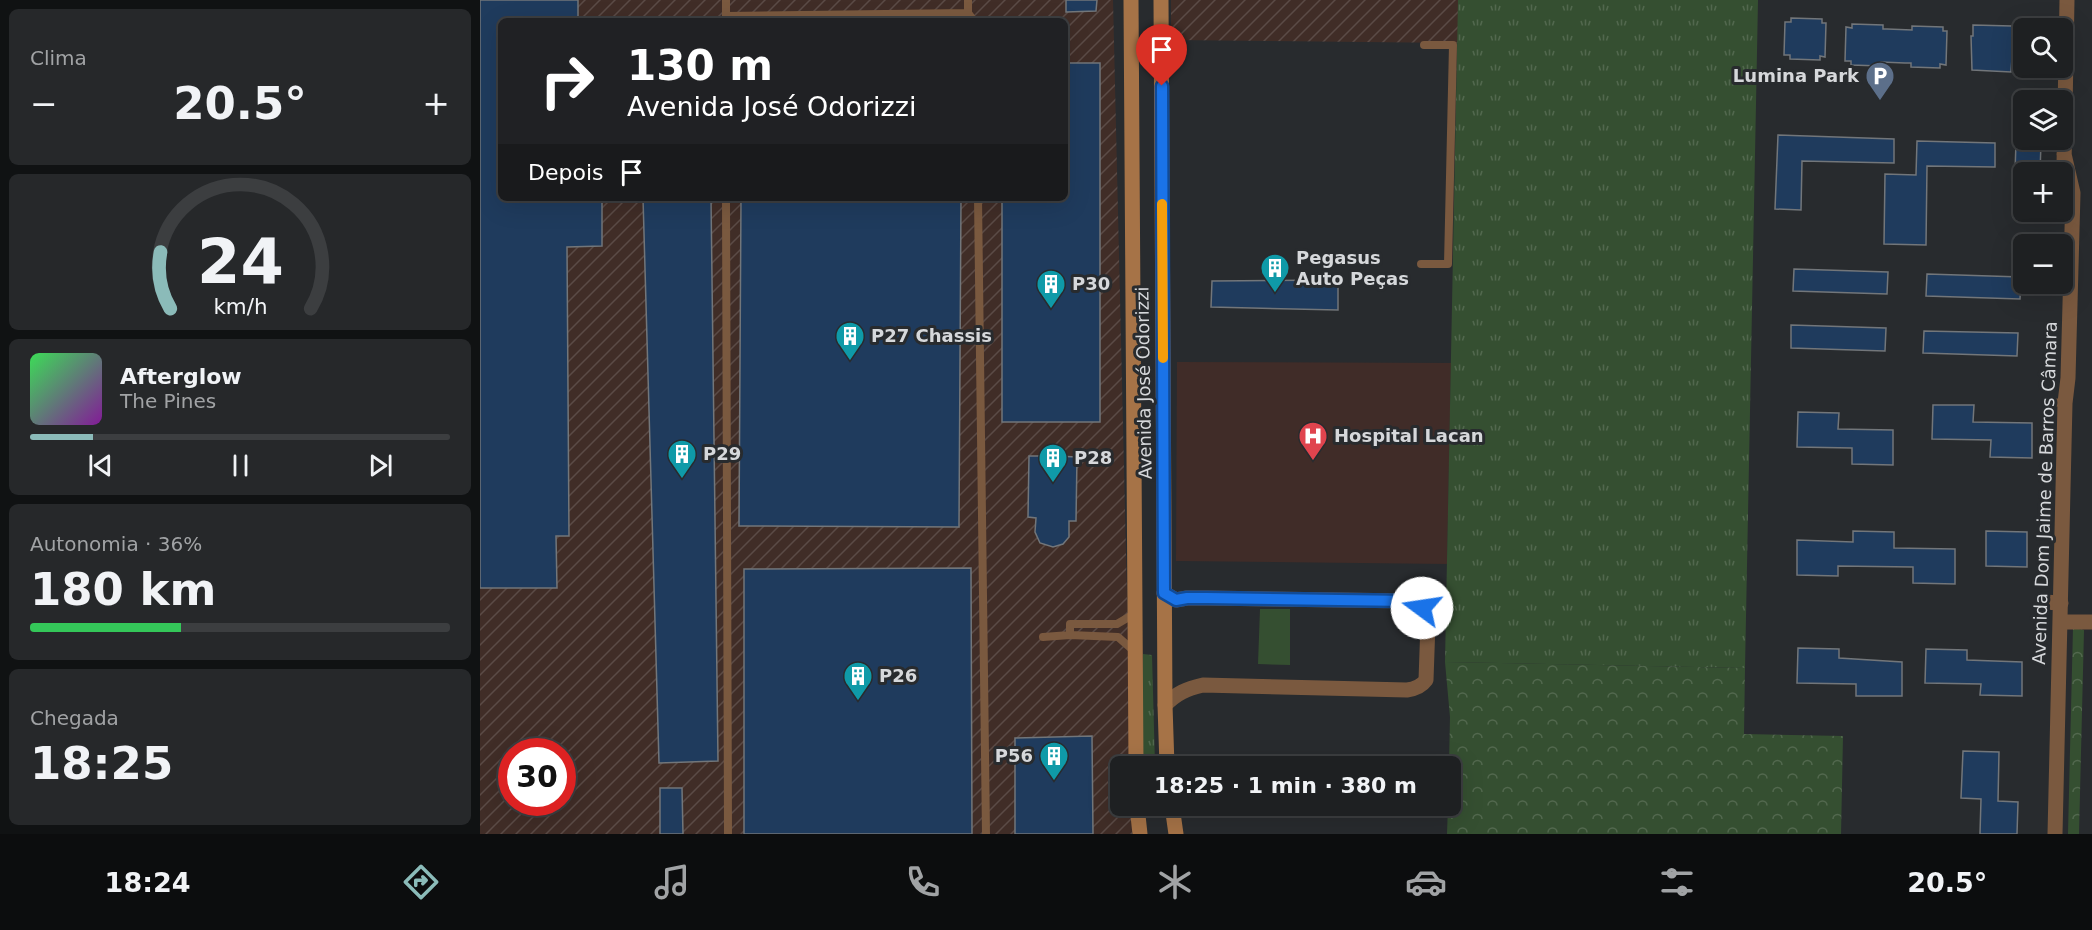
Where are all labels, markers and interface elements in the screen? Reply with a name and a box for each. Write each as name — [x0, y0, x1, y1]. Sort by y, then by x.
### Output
map controls — [2013, 18, 2073, 294]
button: search — [2013, 18, 2073, 78]
pin — [1136, 24, 1187, 86]
icon: arrive — [1145, 33, 1178, 66]
text: 130 m — [627, 41, 773, 90]
icon: right — [528, 42, 606, 120]
text: Clima — [30, 46, 87, 70]
parking icon: Lumina Park — [1864, 60, 1896, 102]
place label: Lumina Park — [1733, 65, 1860, 86]
text: 20.5° — [173, 77, 307, 130]
text: − — [30, 84, 58, 123]
text: + — [422, 84, 450, 123]
button: layers — [2013, 90, 2073, 150]
text: Avenida José Odorizzi — [627, 91, 916, 122]
icon: arrive — [615, 156, 648, 189]
text: Depois — [528, 160, 603, 185]
button: + — [2013, 162, 2073, 222]
text: 24 — [197, 225, 283, 298]
button: − — [2013, 234, 2073, 294]
place label: Pegasus Auto Peças — [1296, 247, 1409, 289]
building icon: Pegasus Auto Peças — [1259, 252, 1291, 294]
building icon: P30 — [1035, 268, 1067, 310]
place label: P30 — [1072, 273, 1110, 294]
street label: Avenida José Odorizzi — [1131, 286, 1156, 480]
text: km/h — [213, 294, 267, 319]
building icon: P27 Chassis — [834, 320, 866, 362]
street label: Avenida Dom Jaime de Barros Câmara — [2028, 321, 2061, 665]
place label: P27 Chassis — [871, 325, 992, 346]
text: Afterglow — [120, 364, 242, 389]
text: The Pines — [120, 389, 216, 413]
hospital icon: Hospital Lacan — [1297, 420, 1329, 462]
place label: Hospital Lacan — [1334, 425, 1484, 446]
building icon: P29 — [666, 438, 698, 480]
building icon: P28 — [1037, 442, 1069, 484]
place label: P29 — [703, 443, 741, 464]
place label: P28 — [1074, 447, 1112, 468]
icon: previous — [84, 449, 117, 482]
icon: pause — [224, 449, 257, 482]
icon: next — [364, 449, 397, 482]
text: Autonomia · 36% — [30, 532, 202, 556]
text: 180 km — [30, 563, 216, 616]
position arrow — [1390, 576, 1454, 640]
building icon: P26 — [842, 660, 874, 702]
place label: P26 — [879, 665, 917, 686]
text: Chegada — [30, 706, 119, 730]
text: 18:25 — [30, 737, 173, 790]
speed limit sign: 30 — [498, 738, 576, 816]
building icon: P56 — [1038, 740, 1070, 782]
place label: P56 — [995, 745, 1033, 766]
text: 18:25 · 1 min · 380 m — [1154, 773, 1417, 798]
icon: directions — [400, 861, 442, 903]
icon: music — [651, 861, 693, 903]
icon: phone — [902, 861, 944, 903]
icon: climate — [1154, 861, 1196, 903]
icon: car — [1405, 861, 1447, 903]
icon: filters — [1656, 861, 1698, 903]
text: 18:24 — [105, 867, 191, 898]
text: 20.5° — [1907, 867, 1987, 898]

